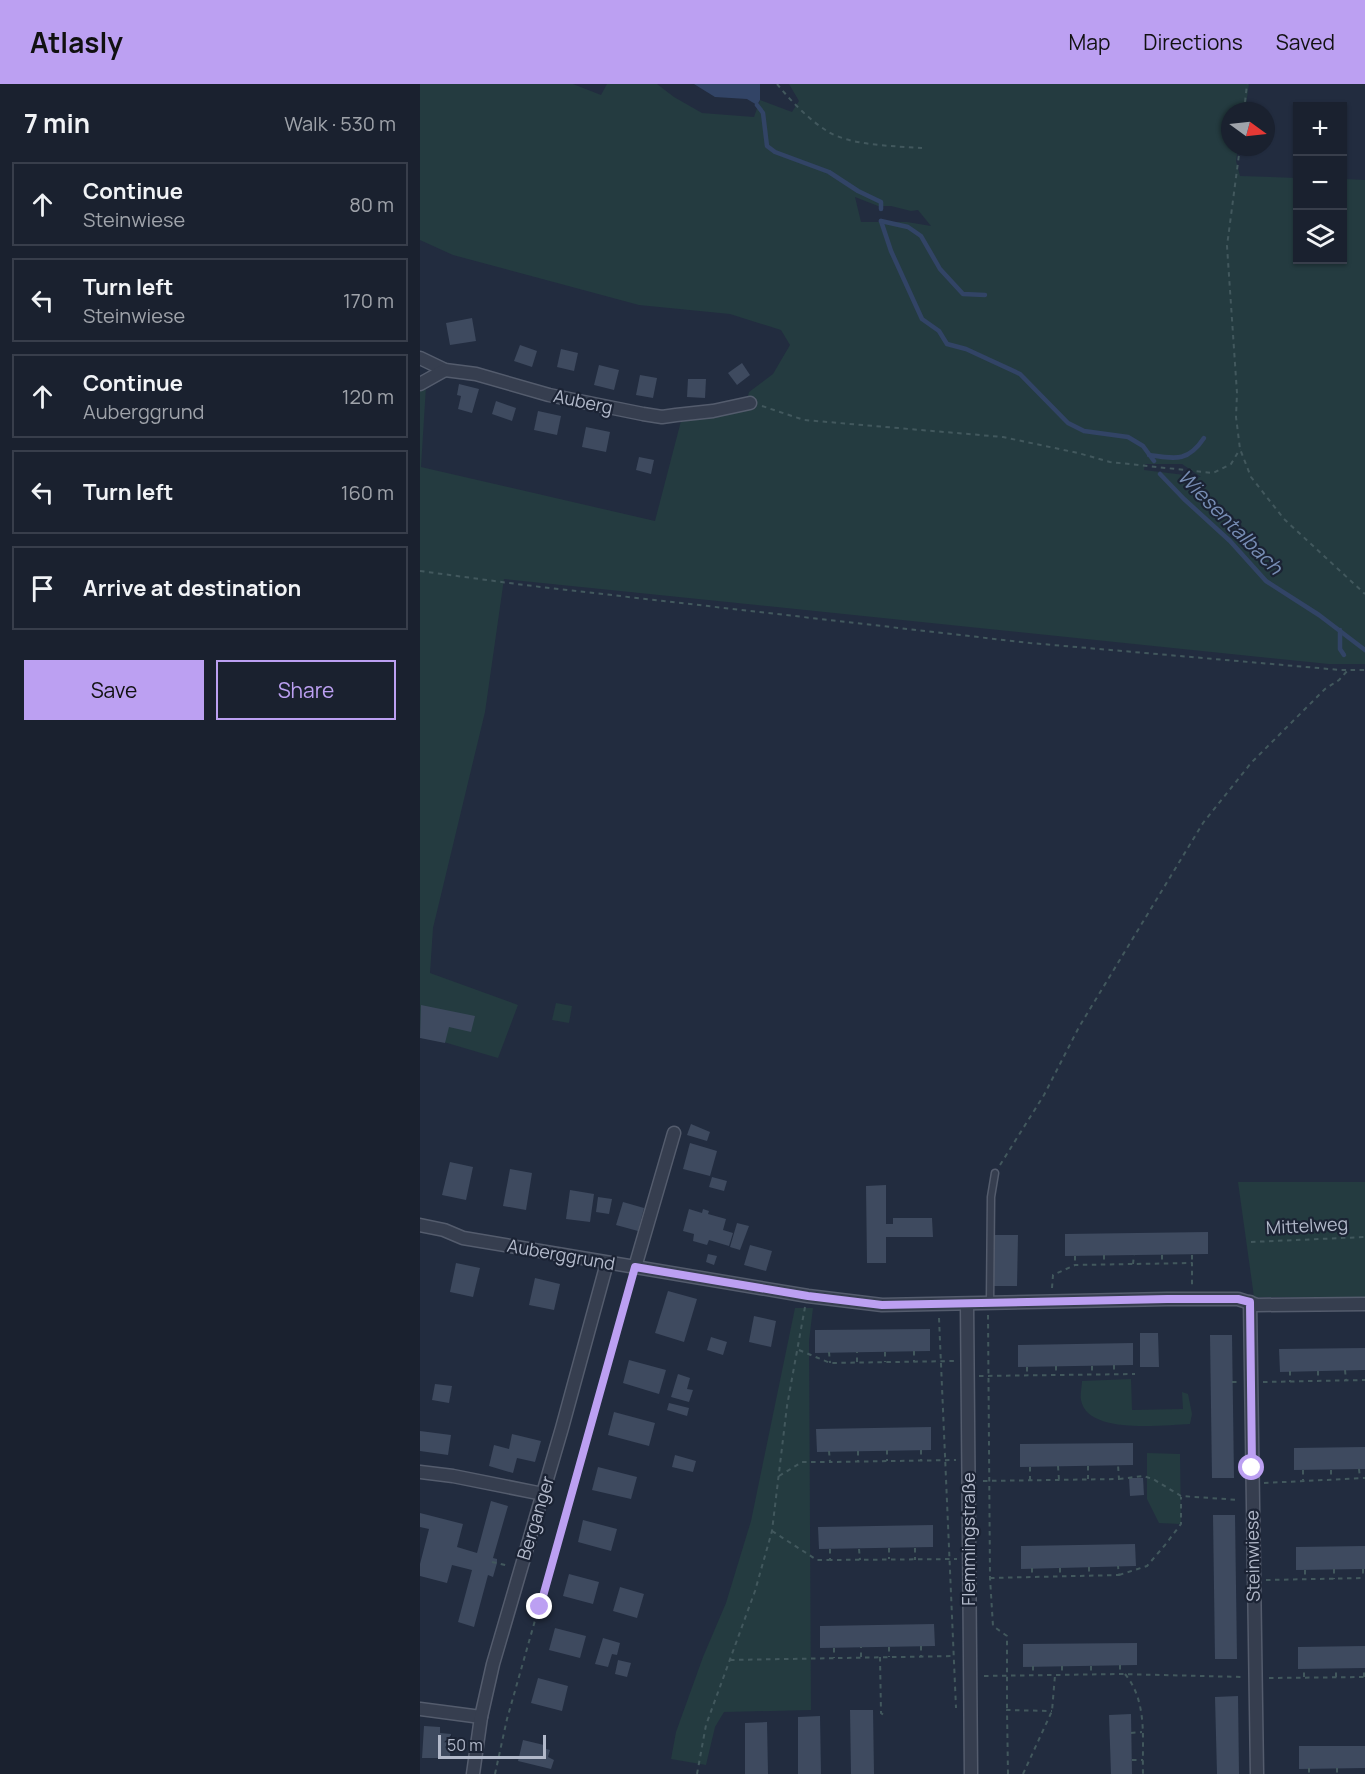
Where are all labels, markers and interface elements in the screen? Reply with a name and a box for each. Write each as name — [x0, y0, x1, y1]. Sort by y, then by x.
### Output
text: Atlasly — [30, 23, 123, 61]
text: Map — [1069, 28, 1110, 56]
text: Directions — [1143, 28, 1243, 56]
text: Saved — [1276, 28, 1335, 56]
north arrow — [1221, 102, 1275, 156]
map controls — [1293, 102, 1347, 264]
button: + — [1293, 102, 1347, 156]
text: 7 min — [24, 105, 90, 141]
text: Walk · 530 m — [284, 110, 396, 137]
button: − — [1293, 156, 1347, 210]
text: Continue — [83, 176, 183, 206]
icon: ahead — [26, 188, 59, 221]
text: 80 m — [349, 191, 394, 218]
text: Steinwiese — [83, 206, 185, 233]
button: layers — [1293, 210, 1347, 264]
text: Turn left — [83, 272, 173, 302]
icon: left — [26, 284, 59, 317]
text: 170 m — [343, 287, 394, 314]
text: Steinwiese — [83, 302, 185, 329]
text: Continue — [83, 368, 183, 398]
icon: ahead — [26, 380, 59, 413]
text: 120 m — [342, 383, 394, 410]
street label: Auberg — [551, 383, 615, 419]
text: Auberggrund — [83, 398, 204, 425]
water label: Wiesentalbach — [1172, 463, 1290, 581]
icon: left — [26, 476, 59, 509]
text: Turn left — [83, 477, 173, 507]
text: 160 m — [341, 479, 394, 506]
icon: arrive — [26, 572, 59, 605]
text: Arrive at destination — [83, 573, 301, 603]
button: Save — [24, 660, 204, 720]
button: Share — [216, 660, 396, 720]
street label: Mittelweg — [1265, 1211, 1349, 1239]
street label: Auberggrund — [505, 1233, 617, 1275]
route start — [1238, 1454, 1264, 1480]
street label: Berganger — [511, 1472, 559, 1563]
street label: Flemmingstraße — [956, 1472, 980, 1606]
street label: Steinwiese — [1239, 1510, 1265, 1602]
route end — [526, 1593, 552, 1619]
scale bar — [438, 1732, 546, 1760]
text: 50 m — [447, 1734, 483, 1756]

